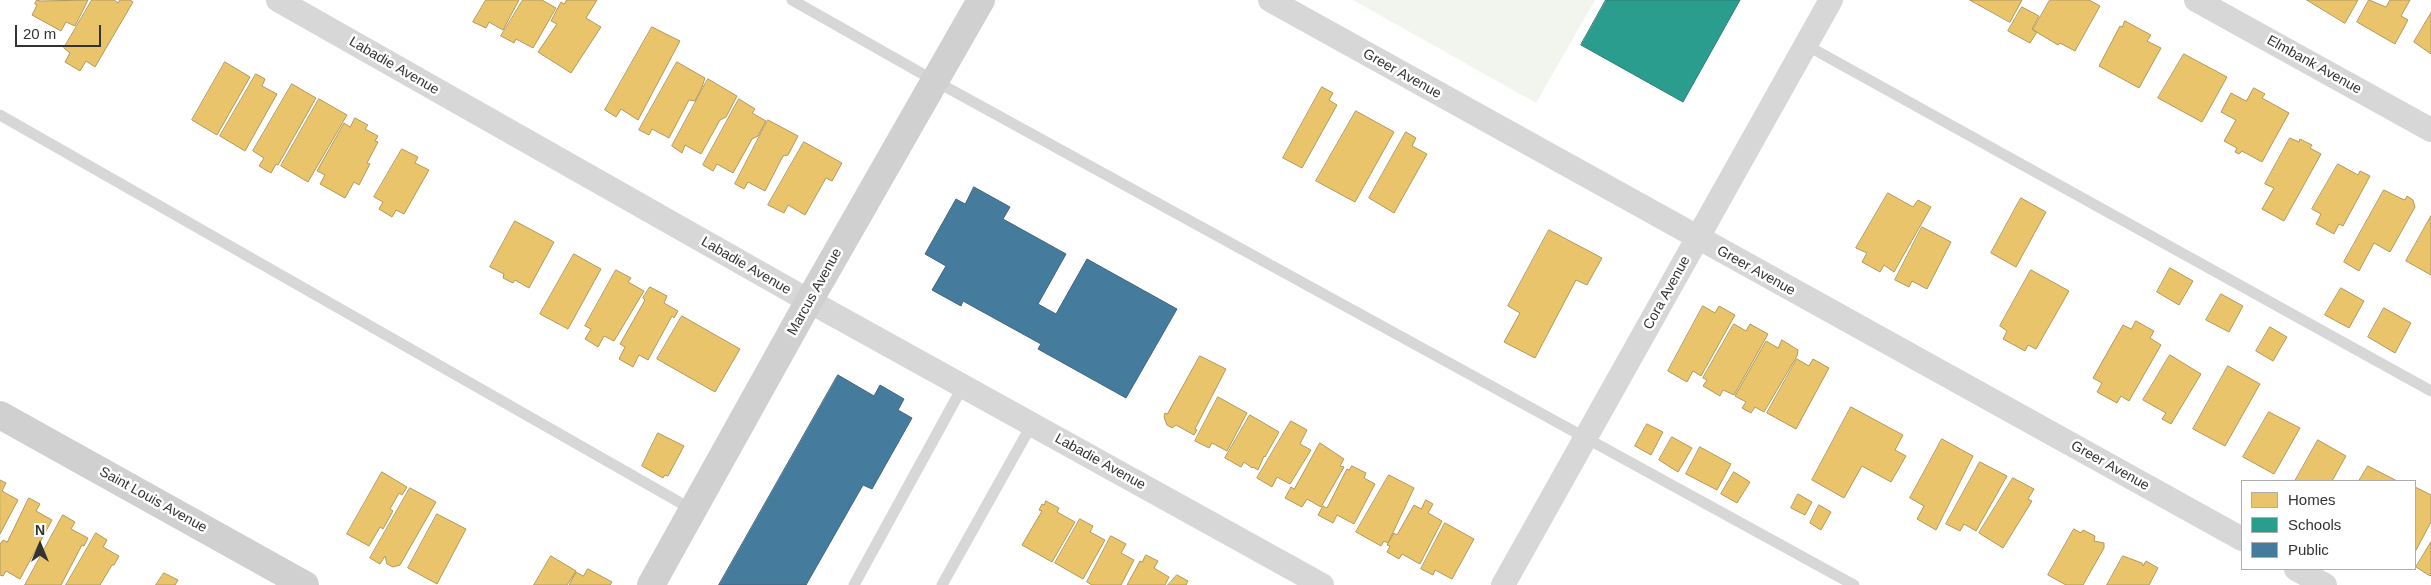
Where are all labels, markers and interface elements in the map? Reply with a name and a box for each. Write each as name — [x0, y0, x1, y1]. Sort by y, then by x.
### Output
scale bar — [18, 15, 104, 47]
text: 20 m — [23, 25, 56, 42]
street label: Elmbank Avenue — [2264, 32, 2364, 98]
street label: Labadie Avenue — [346, 33, 442, 99]
street label: Greer Avenue — [1360, 46, 1444, 102]
street label: Labadie Avenue — [698, 233, 794, 299]
street label: Greer Avenue — [1714, 243, 1798, 299]
street label: Marcus Avenue — [784, 246, 846, 338]
street label: Cora Avenue — [1640, 253, 1694, 333]
street label: Labadie Avenue — [1052, 430, 1148, 494]
street label: Greer Avenue — [2068, 438, 2152, 494]
street label: Saint Louis Avenue — [96, 463, 210, 537]
legend — [2241, 480, 2416, 570]
text: Homes — [2288, 491, 2336, 508]
text: Schools — [2288, 516, 2341, 533]
north arrow — [15, 520, 65, 570]
text: N — [35, 522, 45, 538]
text: Public — [2288, 541, 2329, 558]

